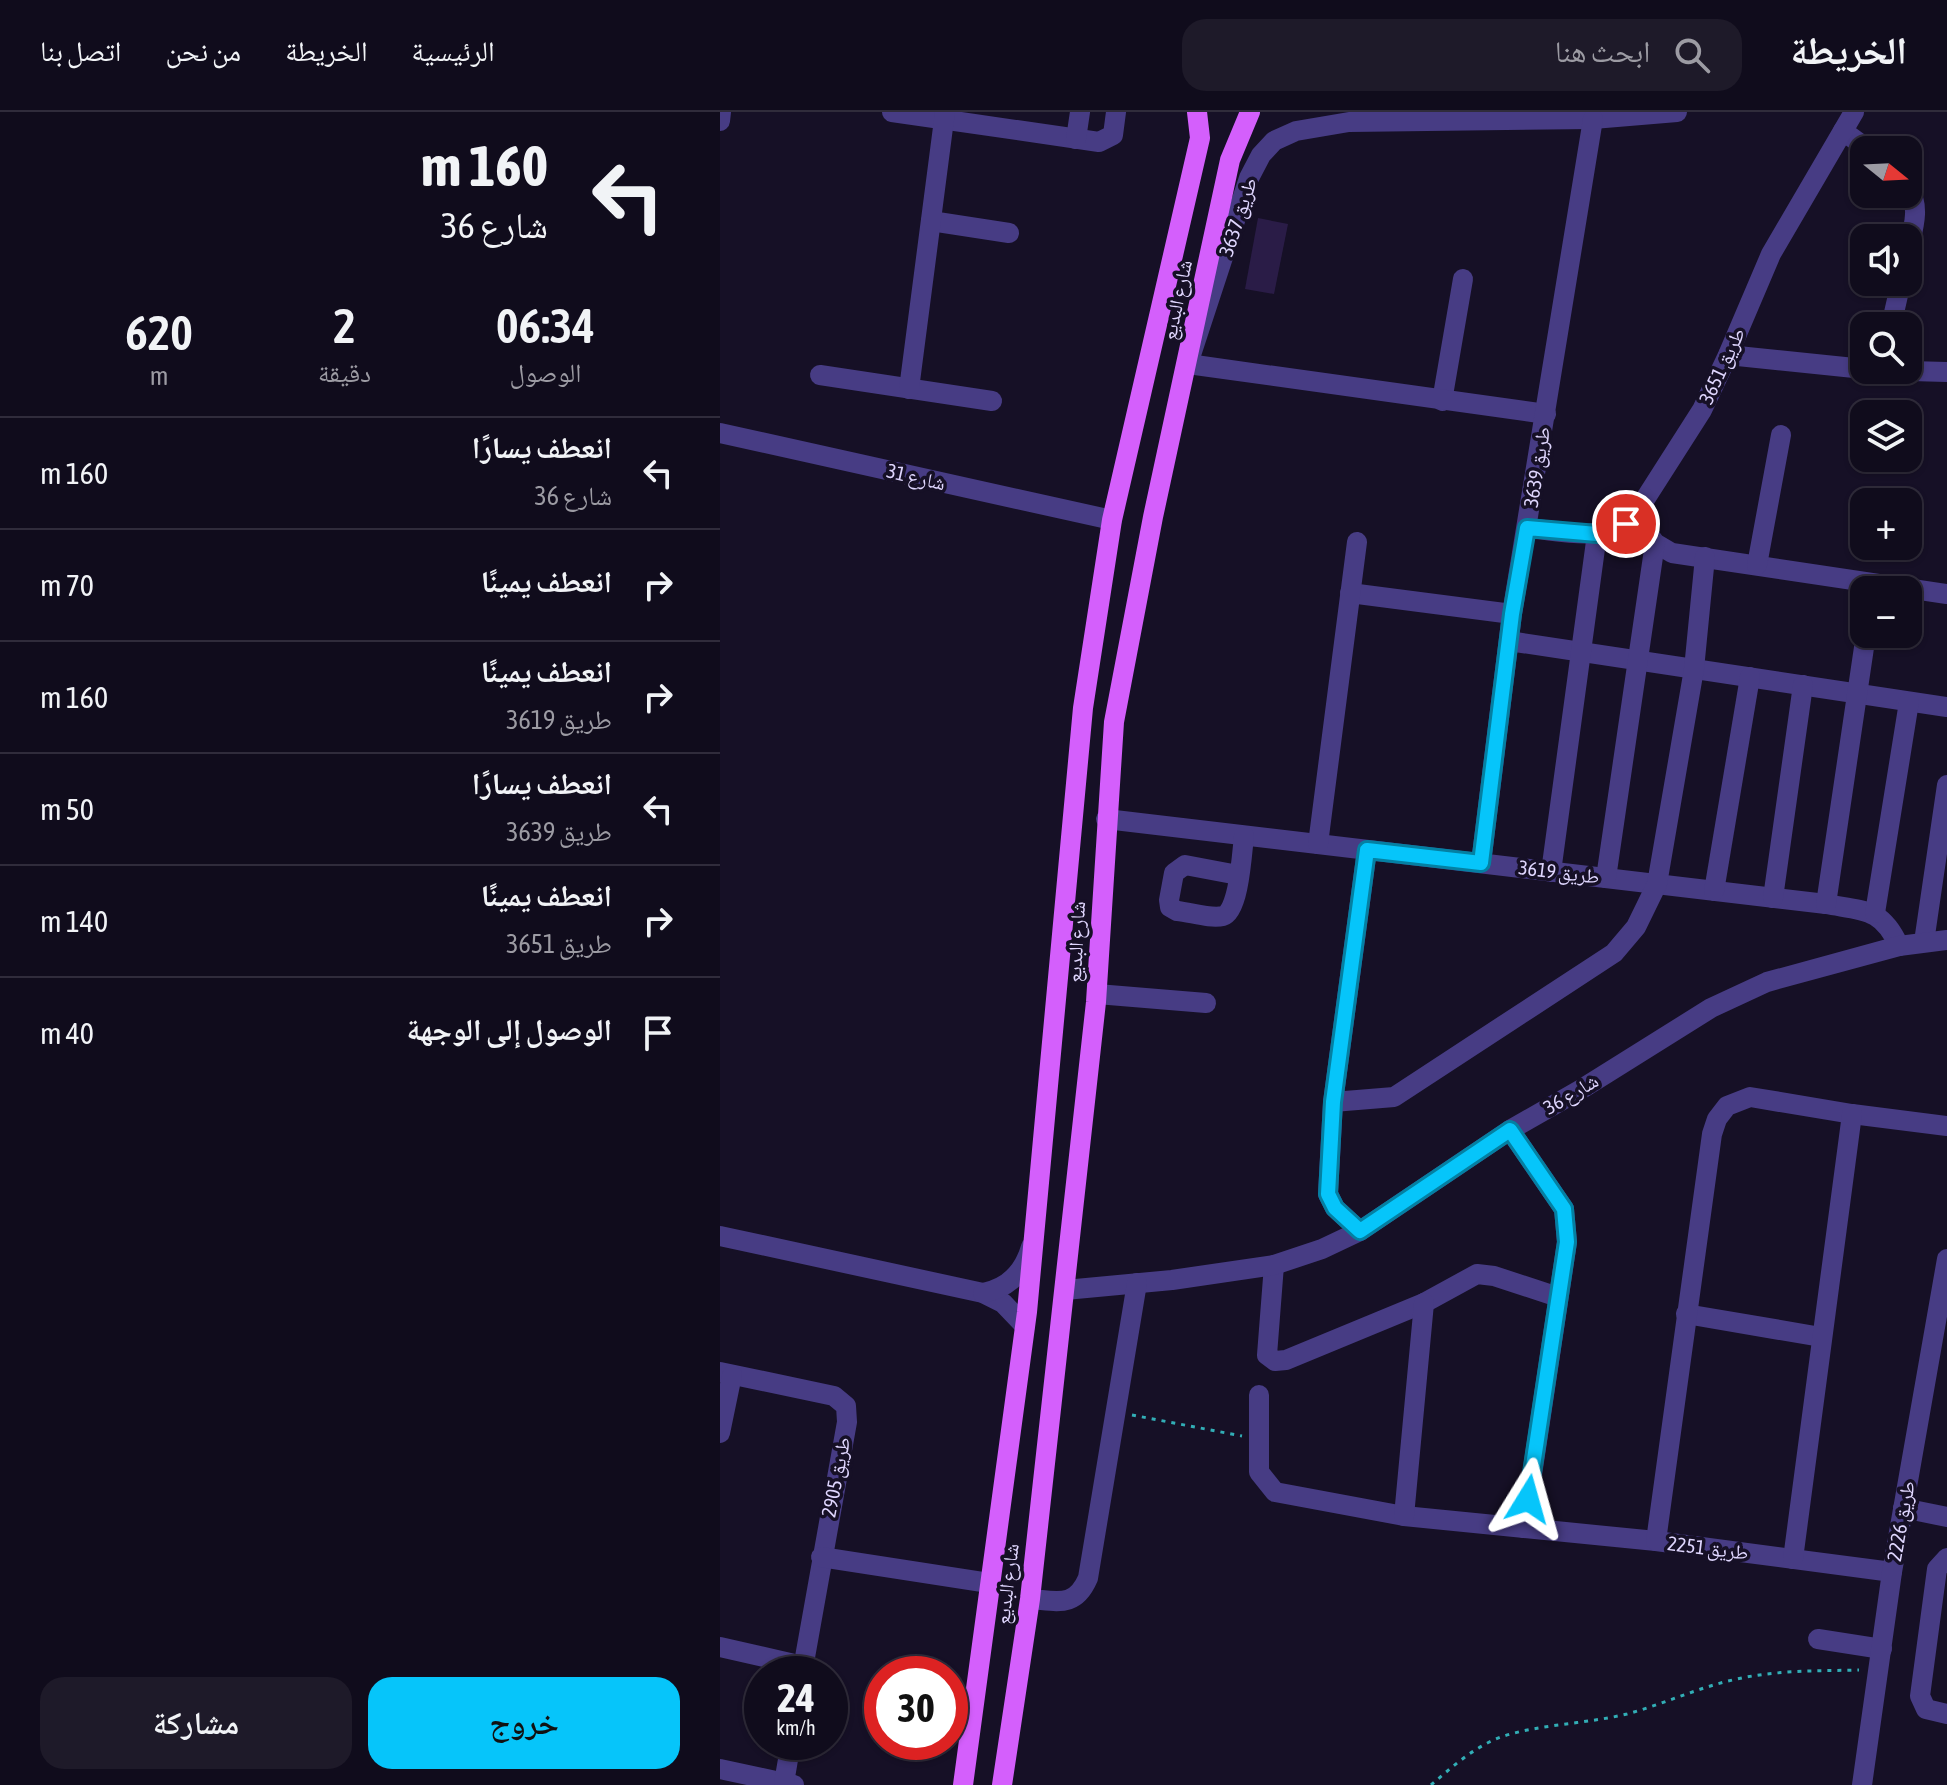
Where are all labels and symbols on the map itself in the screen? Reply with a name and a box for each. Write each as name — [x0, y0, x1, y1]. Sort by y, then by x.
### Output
north arrow — [1850, 136, 1922, 208]
street label: طريق 3637 — [1214, 175, 1262, 259]
street label: شارع البديع — [1157, 258, 1198, 343]
street label: طريق 3651 — [1694, 324, 1750, 408]
street label: طريق 3639 — [1519, 425, 1555, 509]
street label: شارع 31 — [884, 459, 948, 496]
pin — [1592, 490, 1660, 558]
street label: طريق 3619 — [1517, 855, 1601, 889]
street label: شارع البديع — [1062, 901, 1091, 983]
street label: شارع 36 — [1539, 1068, 1603, 1120]
street label: طريق 2905 — [816, 1435, 856, 1519]
position arrow — [1486, 1457, 1570, 1541]
street label: طريق 2226 — [1882, 1479, 1920, 1563]
street label: طريق 2251 — [1666, 1531, 1750, 1565]
street label: شارع البديع — [990, 1542, 1025, 1626]
speed limit sign: 30 — [864, 1656, 968, 1760]

